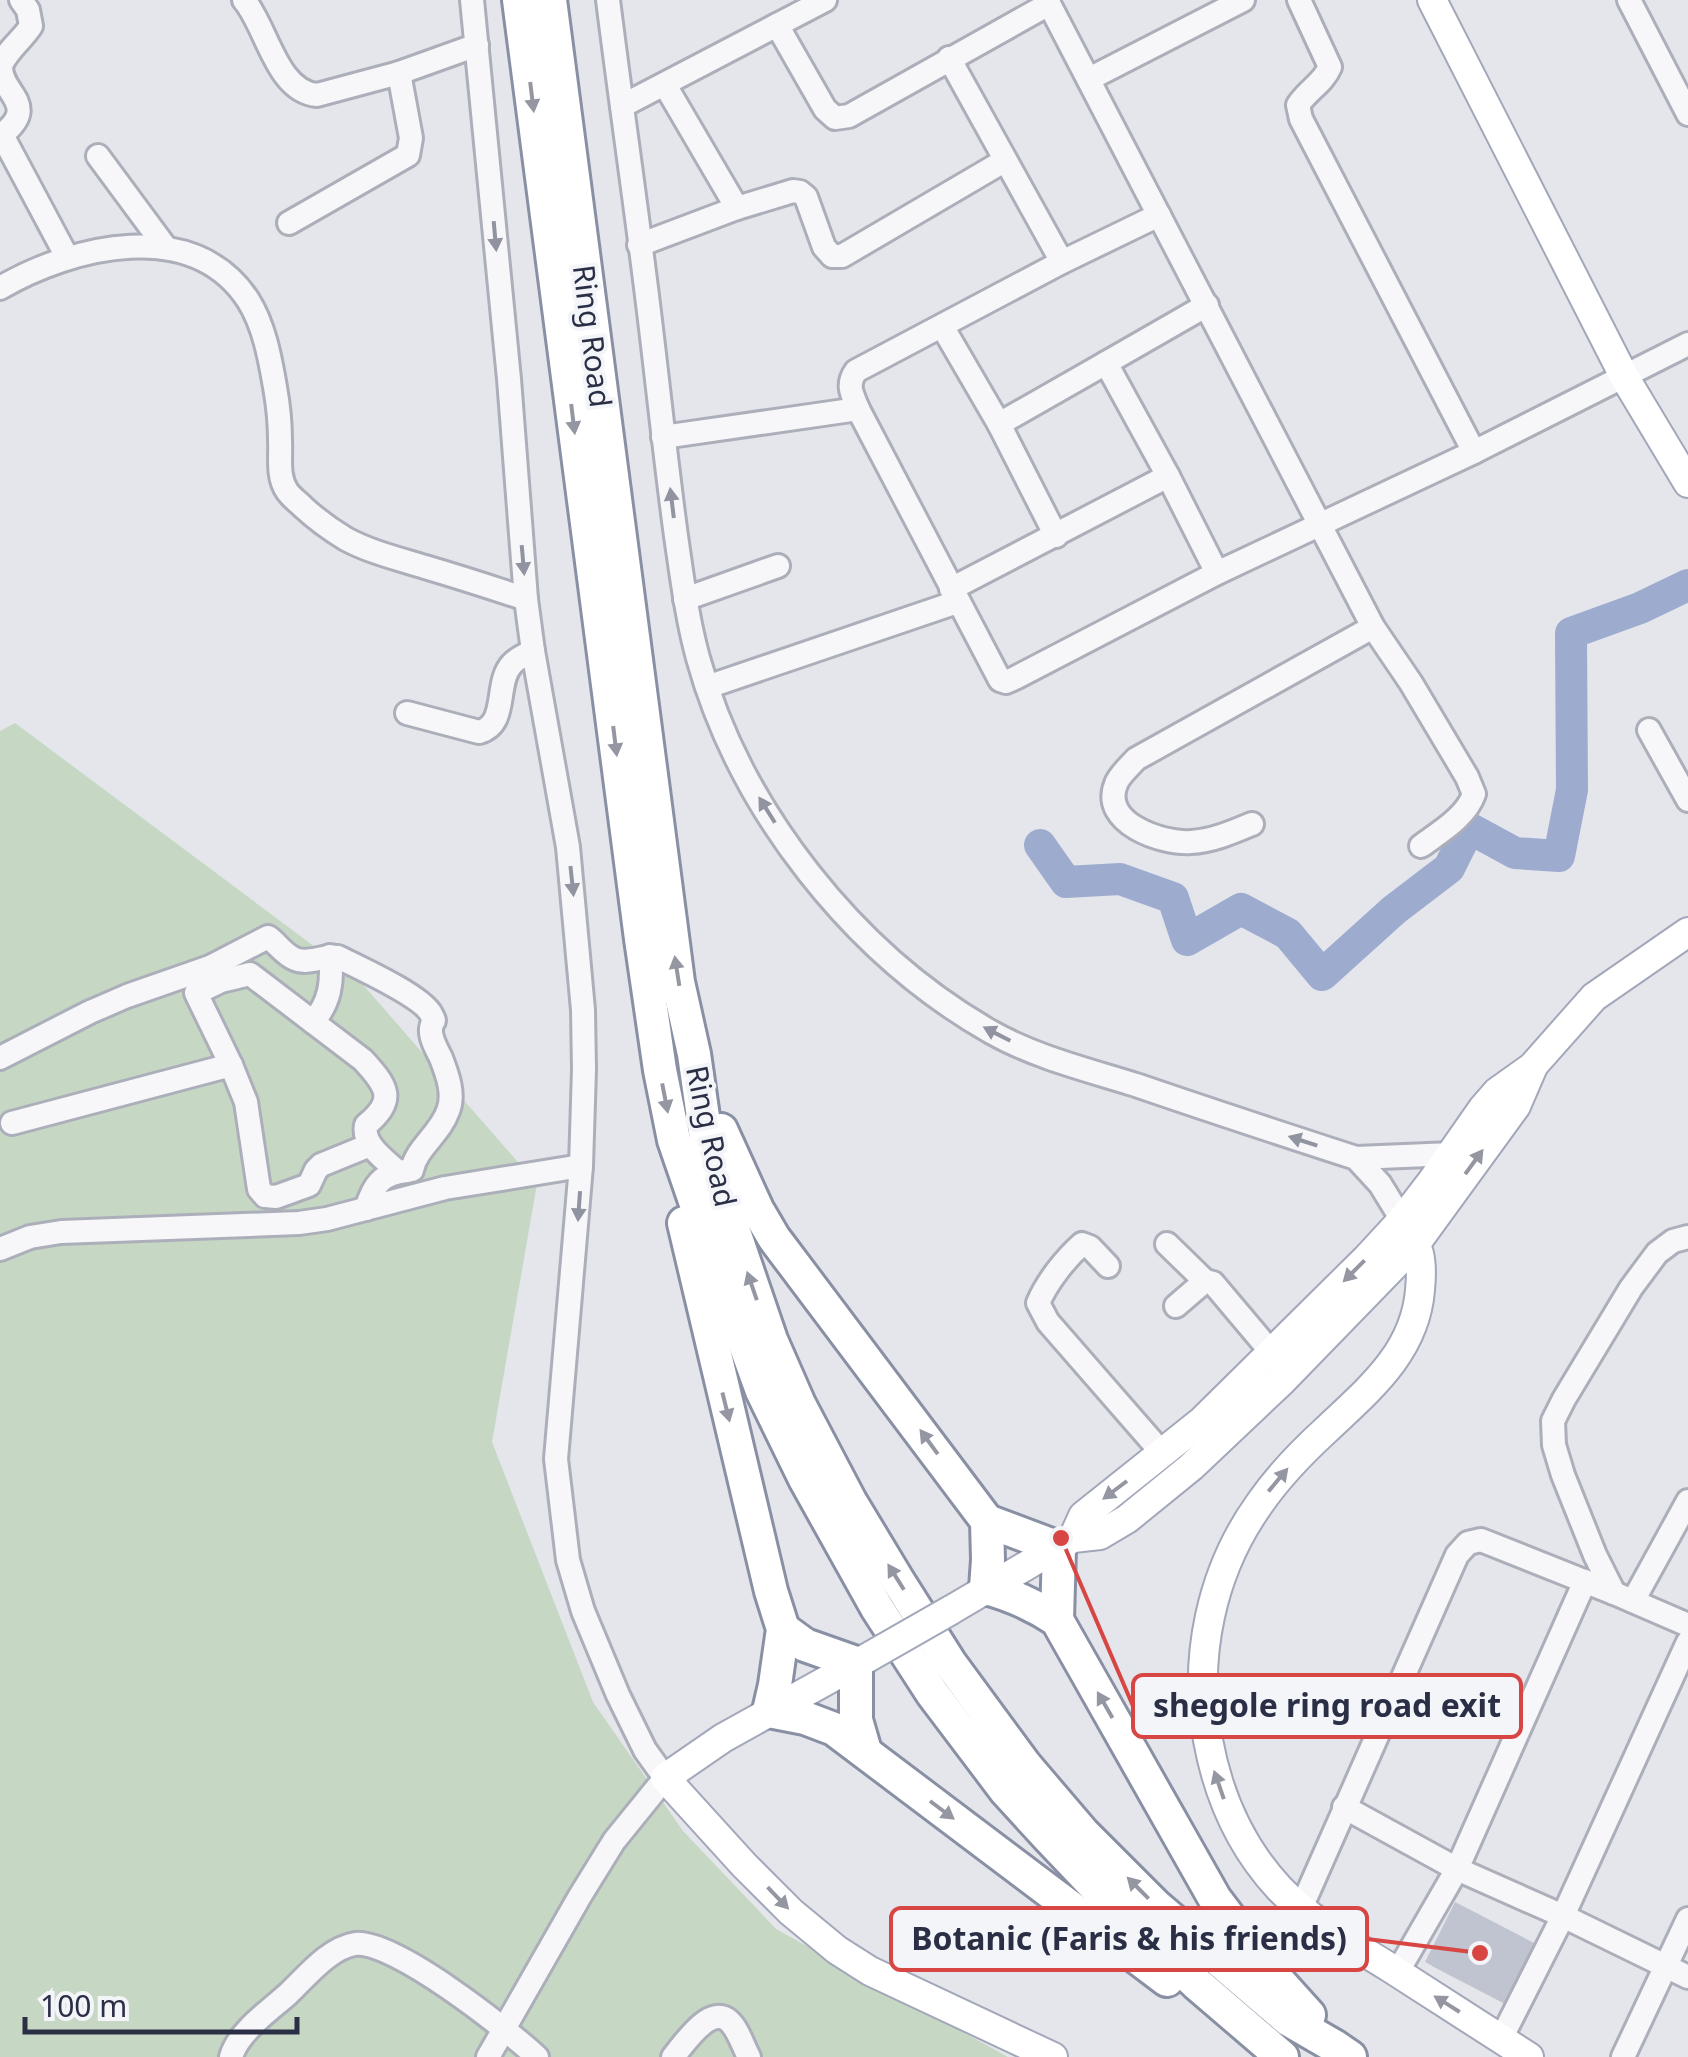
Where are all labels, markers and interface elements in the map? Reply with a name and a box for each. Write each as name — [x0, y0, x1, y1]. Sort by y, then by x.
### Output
one-way arrow — [524, 81, 540, 113]
one-way arrow — [487, 221, 503, 253]
street label: Ring Road — [564, 262, 622, 410]
one-way arrow — [566, 404, 582, 435]
one-way arrow — [663, 487, 679, 518]
one-way arrow — [515, 545, 531, 577]
one-way arrow — [607, 726, 623, 758]
one-way arrow — [758, 796, 776, 824]
one-way arrow — [564, 866, 580, 898]
one-way arrow — [668, 955, 684, 987]
one-way arrow — [982, 1025, 1011, 1042]
street label: Ring Road — [677, 1062, 747, 1210]
one-way arrow — [658, 1083, 674, 1114]
one-way arrow — [1288, 1133, 1318, 1148]
one-way arrow — [1464, 1149, 1483, 1176]
one-way arrow — [570, 1190, 586, 1222]
one-way arrow — [1343, 1258, 1367, 1282]
one-way arrow — [744, 1271, 759, 1301]
one-way arrow — [719, 1392, 734, 1423]
one-way arrow — [920, 1429, 940, 1455]
one-way arrow — [1267, 1468, 1289, 1493]
one-way arrow — [1102, 1479, 1128, 1499]
one-way arrow — [888, 1563, 905, 1591]
callout: shegole ring road exit — [1133, 1675, 1521, 1737]
text: shegole ring road exit — [1153, 1683, 1501, 1726]
one-way arrow — [1096, 1691, 1114, 1719]
one-way arrow — [1211, 1769, 1226, 1799]
one-way arrow — [929, 1799, 955, 1820]
one-way arrow — [1126, 1877, 1150, 1900]
one-way arrow — [766, 1886, 789, 1910]
callout: Botanic (Faris & his friends) — [891, 1908, 1367, 1970]
text: Botanic (Faris & his friends) — [911, 1916, 1347, 1959]
scale bar — [25, 1972, 298, 2034]
text: 100 m — [40, 1985, 127, 2026]
one-way arrow — [1433, 1996, 1461, 2013]

